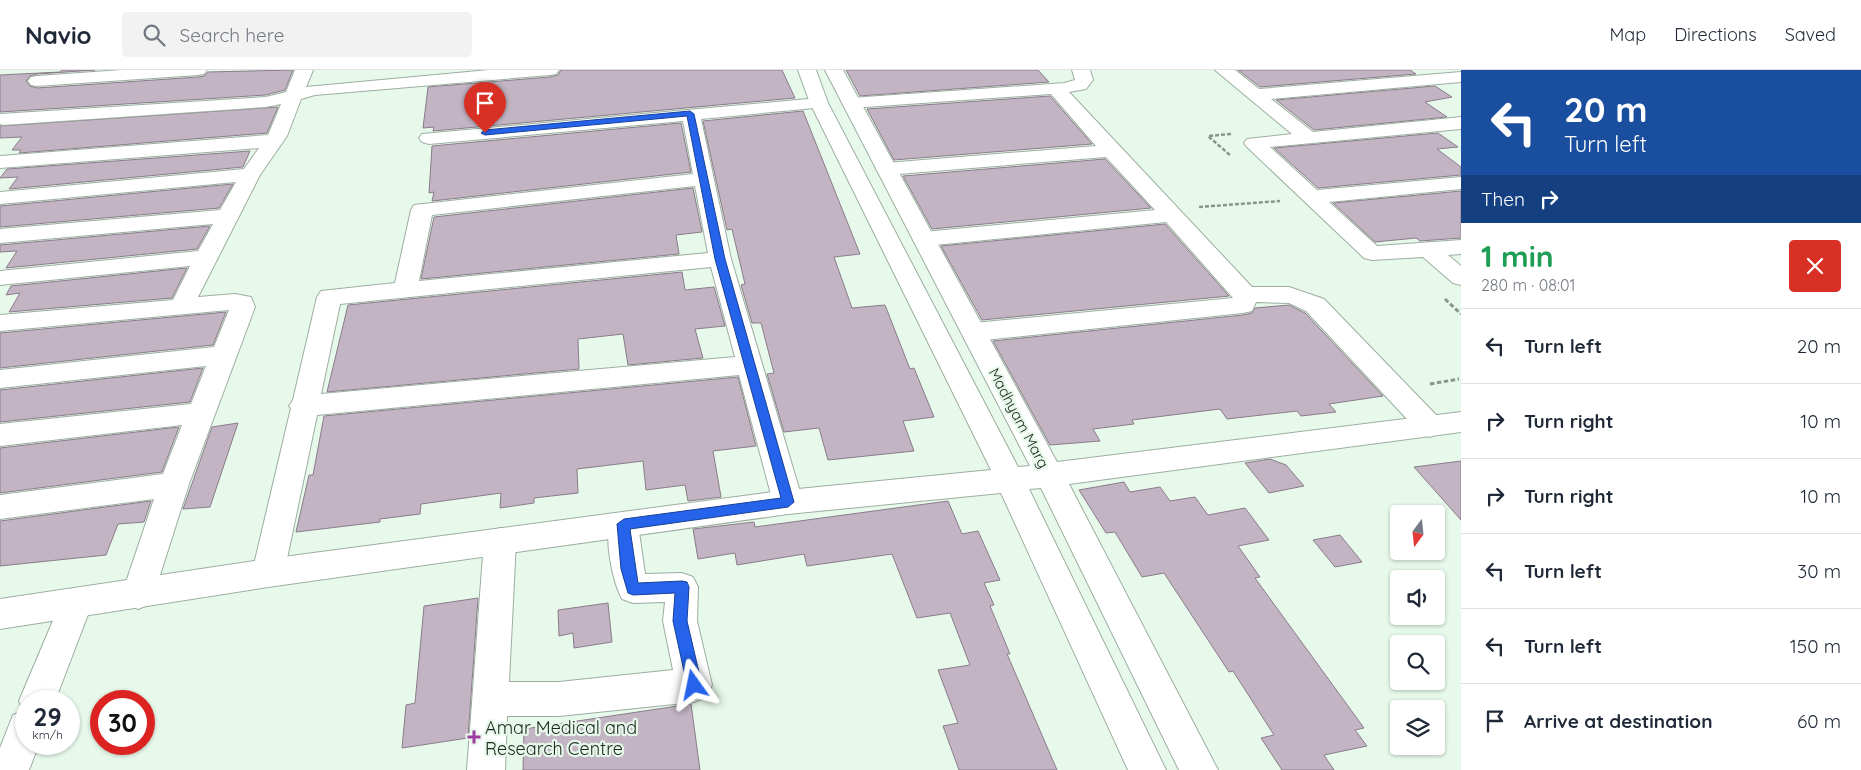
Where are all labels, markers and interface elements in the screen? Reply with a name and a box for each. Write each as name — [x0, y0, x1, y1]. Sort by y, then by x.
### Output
search box — [122, 12, 472, 57]
text: Navio — [25, 20, 92, 50]
icon: search — [140, 21, 168, 49]
text: Search here — [180, 23, 284, 47]
text: Map — [1609, 23, 1646, 46]
text: Directions — [1674, 23, 1757, 46]
text: Saved — [1785, 23, 1836, 46]
pin — [464, 82, 506, 133]
text: 20 m — [1564, 87, 1647, 131]
icon: arrive — [471, 89, 499, 117]
icon: left — [1481, 90, 1546, 155]
text: Turn left — [1564, 130, 1647, 158]
icon: right — [1535, 185, 1563, 213]
text: Then — [1481, 187, 1525, 211]
text: 1 min — [1481, 237, 1554, 275]
button: close — [1789, 240, 1841, 292]
text: 280 m · 08:01 — [1481, 275, 1575, 295]
icon: left — [1481, 332, 1509, 360]
text: Turn left — [1524, 334, 1602, 358]
text: 20 m — [1797, 334, 1841, 358]
street label: Madhyam Marg — [985, 365, 1053, 471]
icon: right — [1481, 407, 1509, 435]
text: Turn right — [1524, 409, 1613, 433]
text: 10 m — [1800, 409, 1841, 433]
icon: right — [1481, 482, 1509, 510]
text: Turn right — [1524, 484, 1613, 508]
text: 10 m — [1800, 484, 1841, 508]
north arrow — [1390, 505, 1445, 560]
map controls — [1390, 505, 1445, 755]
icon: left — [1481, 557, 1509, 585]
text: Turn left — [1524, 559, 1602, 583]
text: 30 m — [1797, 559, 1841, 583]
button: sound — [1390, 570, 1445, 625]
icon: left — [1481, 632, 1509, 660]
text: Turn left — [1524, 634, 1602, 658]
text: 150 m — [1790, 634, 1841, 658]
button: search — [1390, 635, 1445, 690]
position arrow — [667, 658, 719, 710]
speed limit sign: 30 — [90, 690, 155, 755]
button: layers — [1390, 700, 1445, 755]
text: 29 — [33, 701, 62, 732]
icon: arrive — [1481, 707, 1509, 735]
text: Arrive at destination — [1524, 709, 1713, 733]
text: 60 m — [1797, 709, 1841, 733]
place label: Amar Medical and Research Centre — [485, 716, 637, 760]
text: km/h — [32, 727, 63, 742]
marker: Amar Medical and Research Centre — [467, 730, 481, 744]

